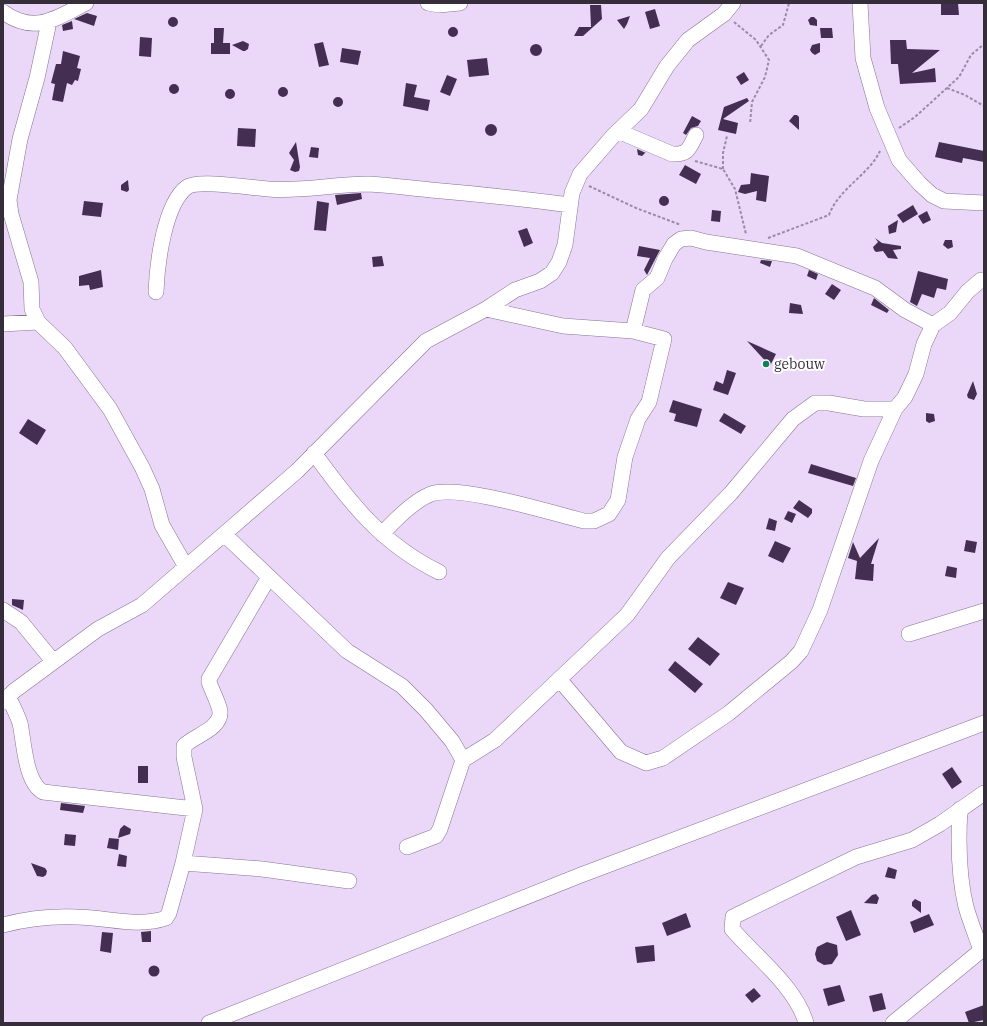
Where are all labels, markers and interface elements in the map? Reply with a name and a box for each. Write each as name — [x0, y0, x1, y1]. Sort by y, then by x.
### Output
place label: gebouw — [774, 355, 825, 373]
marker: gebouw — [761, 359, 771, 369]

